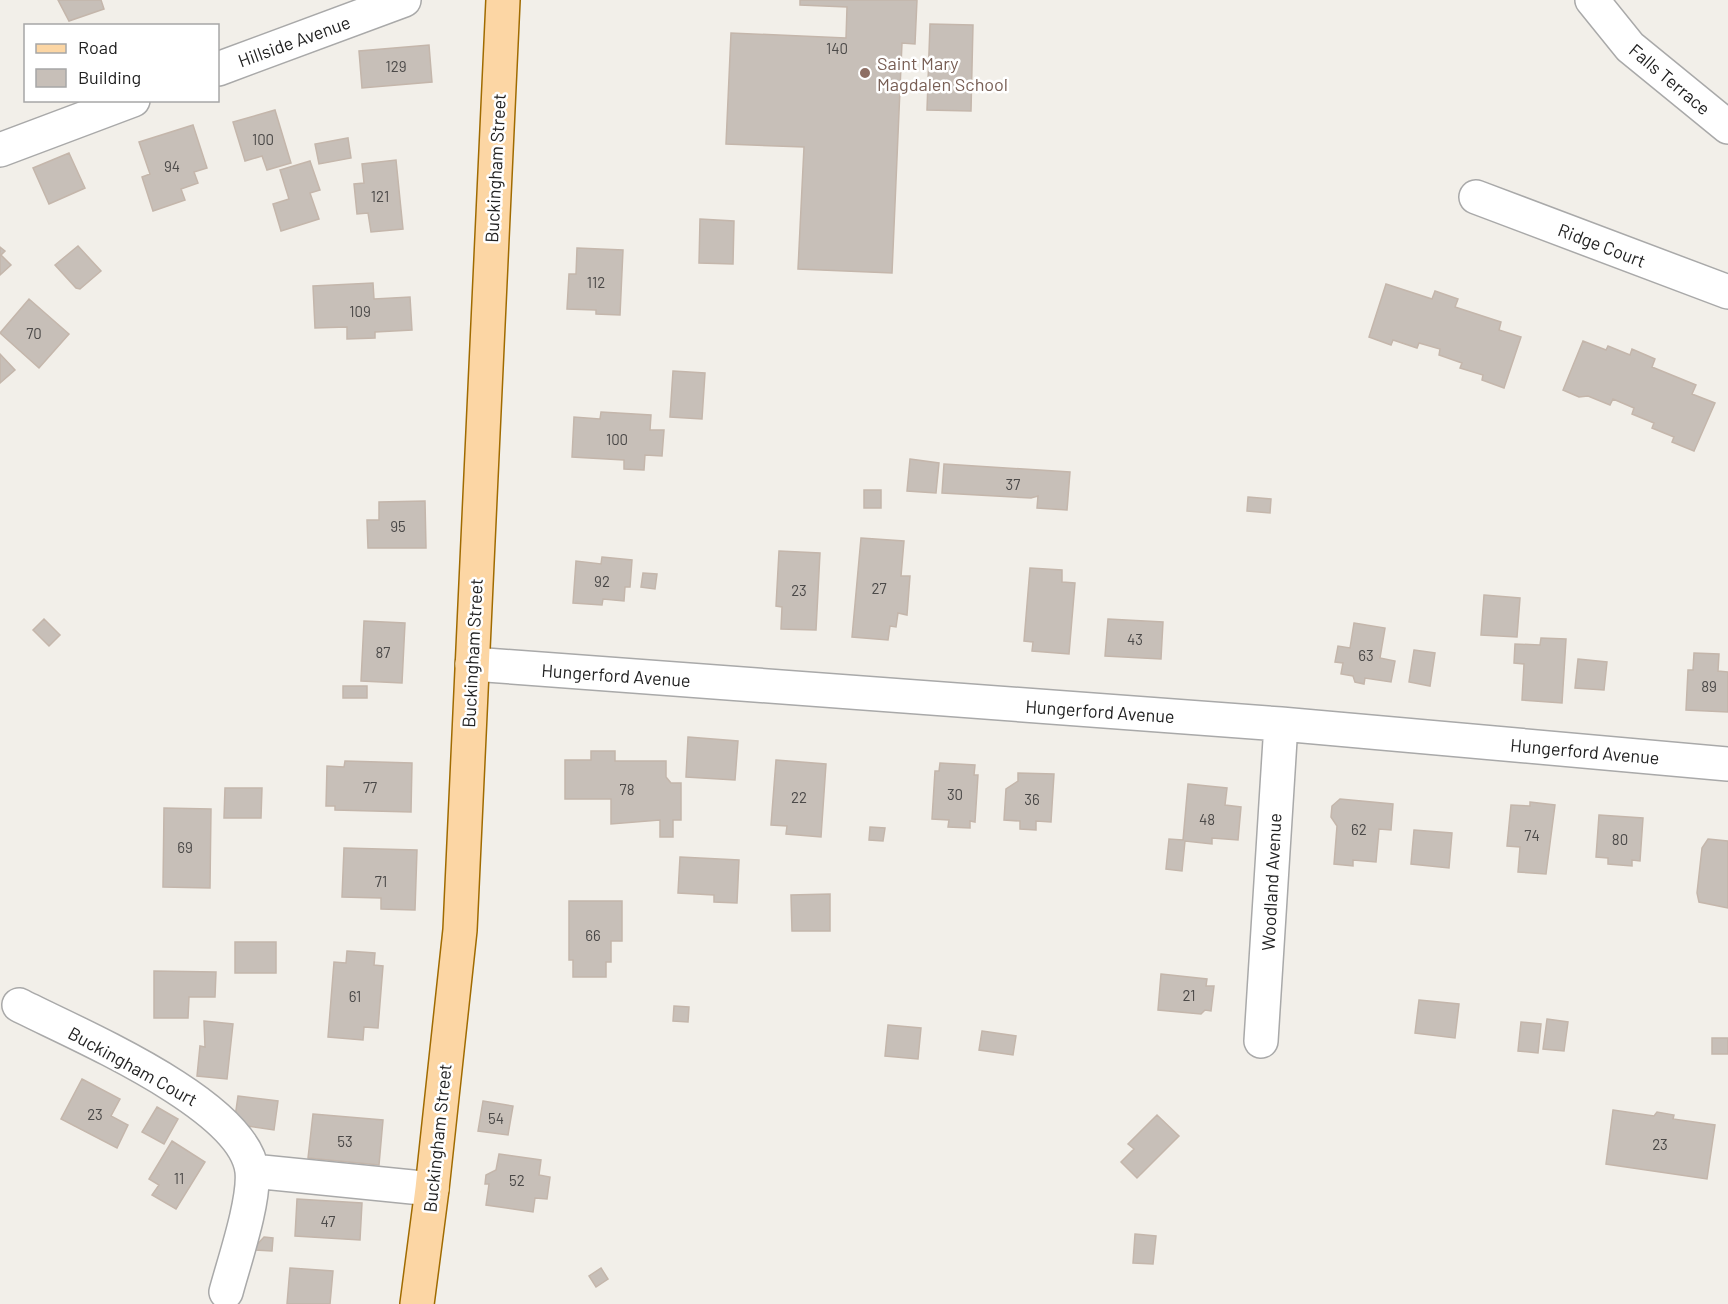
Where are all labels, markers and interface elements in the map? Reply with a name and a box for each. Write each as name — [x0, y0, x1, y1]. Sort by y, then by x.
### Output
street label: Hillside Avenue — [235, 10, 353, 72]
legend — [24, 24, 219, 102]
text: Road — [78, 36, 118, 58]
house number: 140 — [826, 39, 848, 57]
street label: Falls Terrace — [1625, 39, 1715, 119]
place label: Saint Mary Magdalen School — [877, 52, 1008, 95]
house number: 129 — [385, 57, 407, 75]
text: Building — [78, 66, 141, 88]
marker: Saint Mary Magdalen School — [858, 66, 872, 80]
street label: Buckingham Street — [480, 93, 510, 243]
house number: 100 — [252, 130, 274, 148]
house number: 94 — [164, 157, 180, 175]
house number: 121 — [371, 187, 389, 205]
street label: Ridge Court — [1555, 218, 1649, 272]
house number: 112 — [587, 273, 605, 291]
house number: 109 — [349, 302, 371, 320]
house number: 70 — [26, 324, 42, 342]
house number: 100 — [606, 430, 628, 448]
house number: 37 — [1006, 475, 1020, 493]
house number: 95 — [390, 517, 406, 535]
house number: 92 — [594, 572, 610, 590]
street label: Buckingham Street — [457, 578, 487, 728]
house number: 27 — [871, 579, 887, 597]
house number: 23 — [791, 581, 807, 599]
house number: 43 — [1127, 630, 1143, 648]
house number: 87 — [376, 643, 390, 661]
house number: 63 — [1358, 646, 1374, 664]
street label: Hungerford Avenue — [541, 659, 691, 691]
house number: 89 — [1701, 677, 1717, 695]
street label: Hungerford Avenue — [1025, 695, 1175, 727]
street label: Hungerford Avenue — [1510, 734, 1660, 768]
house number: 77 — [363, 778, 377, 796]
house number: 78 — [620, 780, 634, 798]
house number: 30 — [947, 785, 963, 803]
house number: 22 — [791, 788, 807, 806]
house number: 36 — [1024, 790, 1040, 808]
house number: 48 — [1199, 810, 1215, 828]
street label: Woodland Avenue — [1256, 813, 1286, 951]
house number: 62 — [1351, 820, 1367, 838]
house number: 74 — [1524, 826, 1540, 844]
house number: 80 — [1612, 830, 1628, 848]
house number: 69 — [177, 838, 193, 856]
house number: 71 — [375, 872, 387, 890]
house number: 66 — [585, 926, 601, 944]
house number: 21 — [1182, 986, 1196, 1004]
house number: 61 — [349, 987, 361, 1005]
street label: Buckingham Court — [65, 1021, 201, 1111]
street label: Buckingham Street — [418, 1063, 456, 1213]
house number: 23 — [87, 1105, 103, 1123]
house number: 54 — [488, 1109, 504, 1127]
house number: 53 — [337, 1132, 353, 1150]
house number: 23 — [1652, 1135, 1668, 1153]
house number: 11 — [174, 1169, 184, 1187]
house number: 52 — [509, 1171, 525, 1189]
house number: 47 — [321, 1212, 335, 1230]

